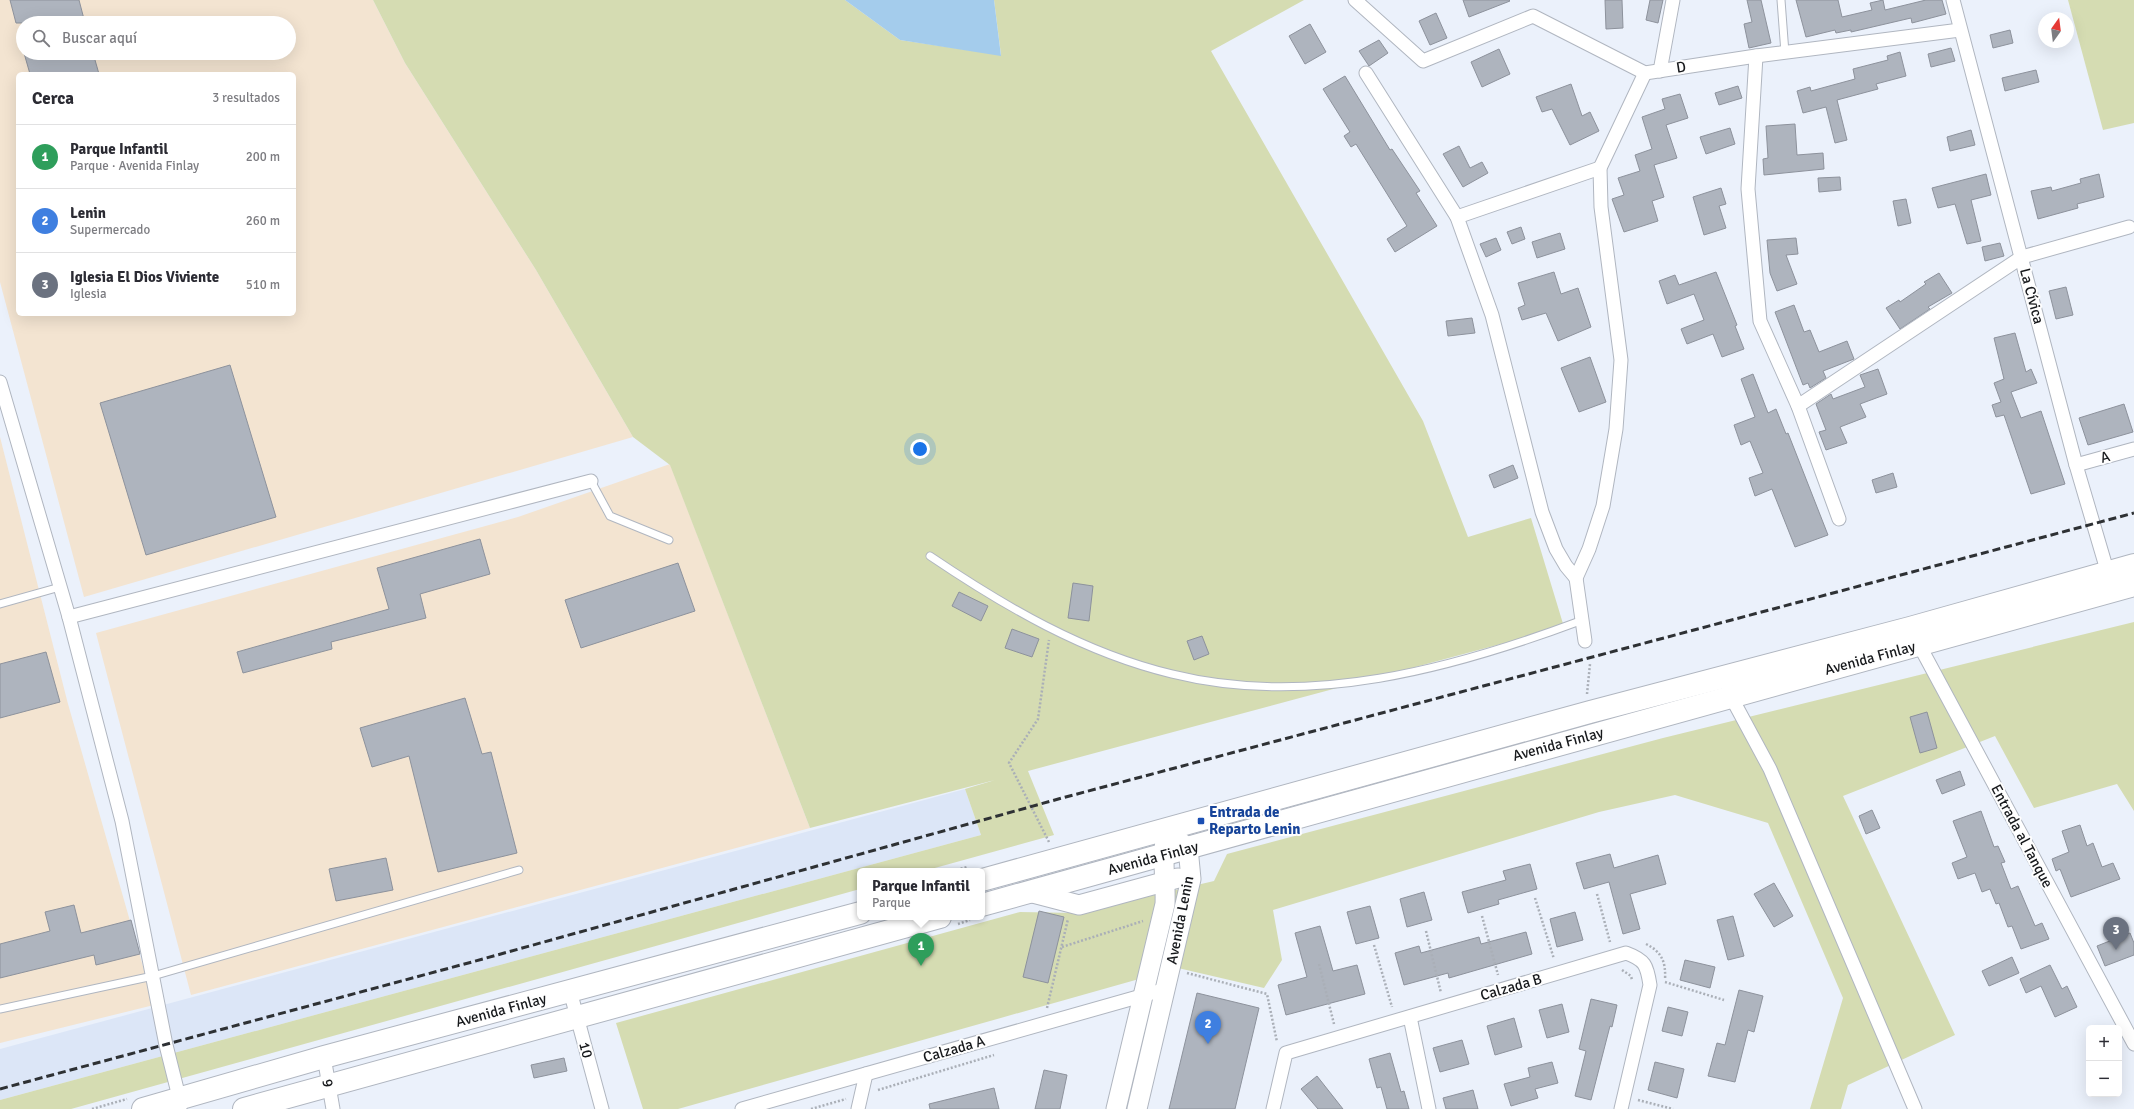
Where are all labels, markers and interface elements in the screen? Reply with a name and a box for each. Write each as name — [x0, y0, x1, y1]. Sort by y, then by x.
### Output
north arrow — [2038, 12, 2074, 48]
search box — [16, 16, 296, 60]
icon: search — [30, 27, 52, 49]
text: Buscar aquí — [62, 29, 137, 47]
street label: D — [1675, 57, 1687, 77]
text: Cerca — [32, 88, 74, 109]
text: 3 resultados — [212, 90, 280, 106]
text: Parque Infantil — [70, 140, 168, 158]
text: 1 — [41, 149, 49, 165]
text: 200 m — [246, 149, 280, 165]
text: Parque · Avenida Finlay — [70, 158, 199, 174]
text: Lenin — [70, 204, 106, 222]
text: 2 — [41, 213, 49, 229]
text: 260 m — [246, 213, 280, 229]
text: Supermercado — [70, 222, 150, 238]
street label: La Cívica — [2016, 266, 2048, 326]
text: Iglesia El Dios Viviente — [70, 268, 219, 286]
text: 3 — [41, 277, 49, 293]
text: 510 m — [246, 277, 280, 293]
text: Iglesia — [70, 286, 107, 302]
your location — [910, 439, 930, 459]
street label: A — [2098, 447, 2112, 467]
street label: Avenida Finlay — [1823, 637, 1917, 679]
street label: Avenida Finlay — [1511, 723, 1605, 765]
street label: Entrada al Tanque — [1987, 781, 2057, 891]
place label: Entrada de Reparto Lenin — [1209, 803, 1300, 838]
marker: Entrada de Reparto Lenin — [1196, 816, 1206, 826]
street label: Avenida Finlay — [1106, 837, 1200, 879]
popup — [857, 868, 985, 920]
street label: Avenida Lenin — [1163, 874, 1197, 966]
text: Parque Infantil — [872, 877, 970, 895]
text: Parque — [872, 895, 911, 911]
pin: 3 — [2103, 917, 2129, 950]
pin: 1 — [908, 933, 934, 966]
street label: Calzada B — [1478, 970, 1544, 1004]
street label: Avenida Finlay — [454, 989, 548, 1031]
pin: 2 — [1195, 1011, 1221, 1044]
map controls — [2086, 1025, 2122, 1097]
button: + — [2086, 1025, 2122, 1061]
street label: Calzada A — [921, 1032, 987, 1066]
street label: 10 — [575, 1040, 597, 1060]
button: − — [2086, 1061, 2122, 1097]
street label: 9 — [318, 1077, 338, 1089]

